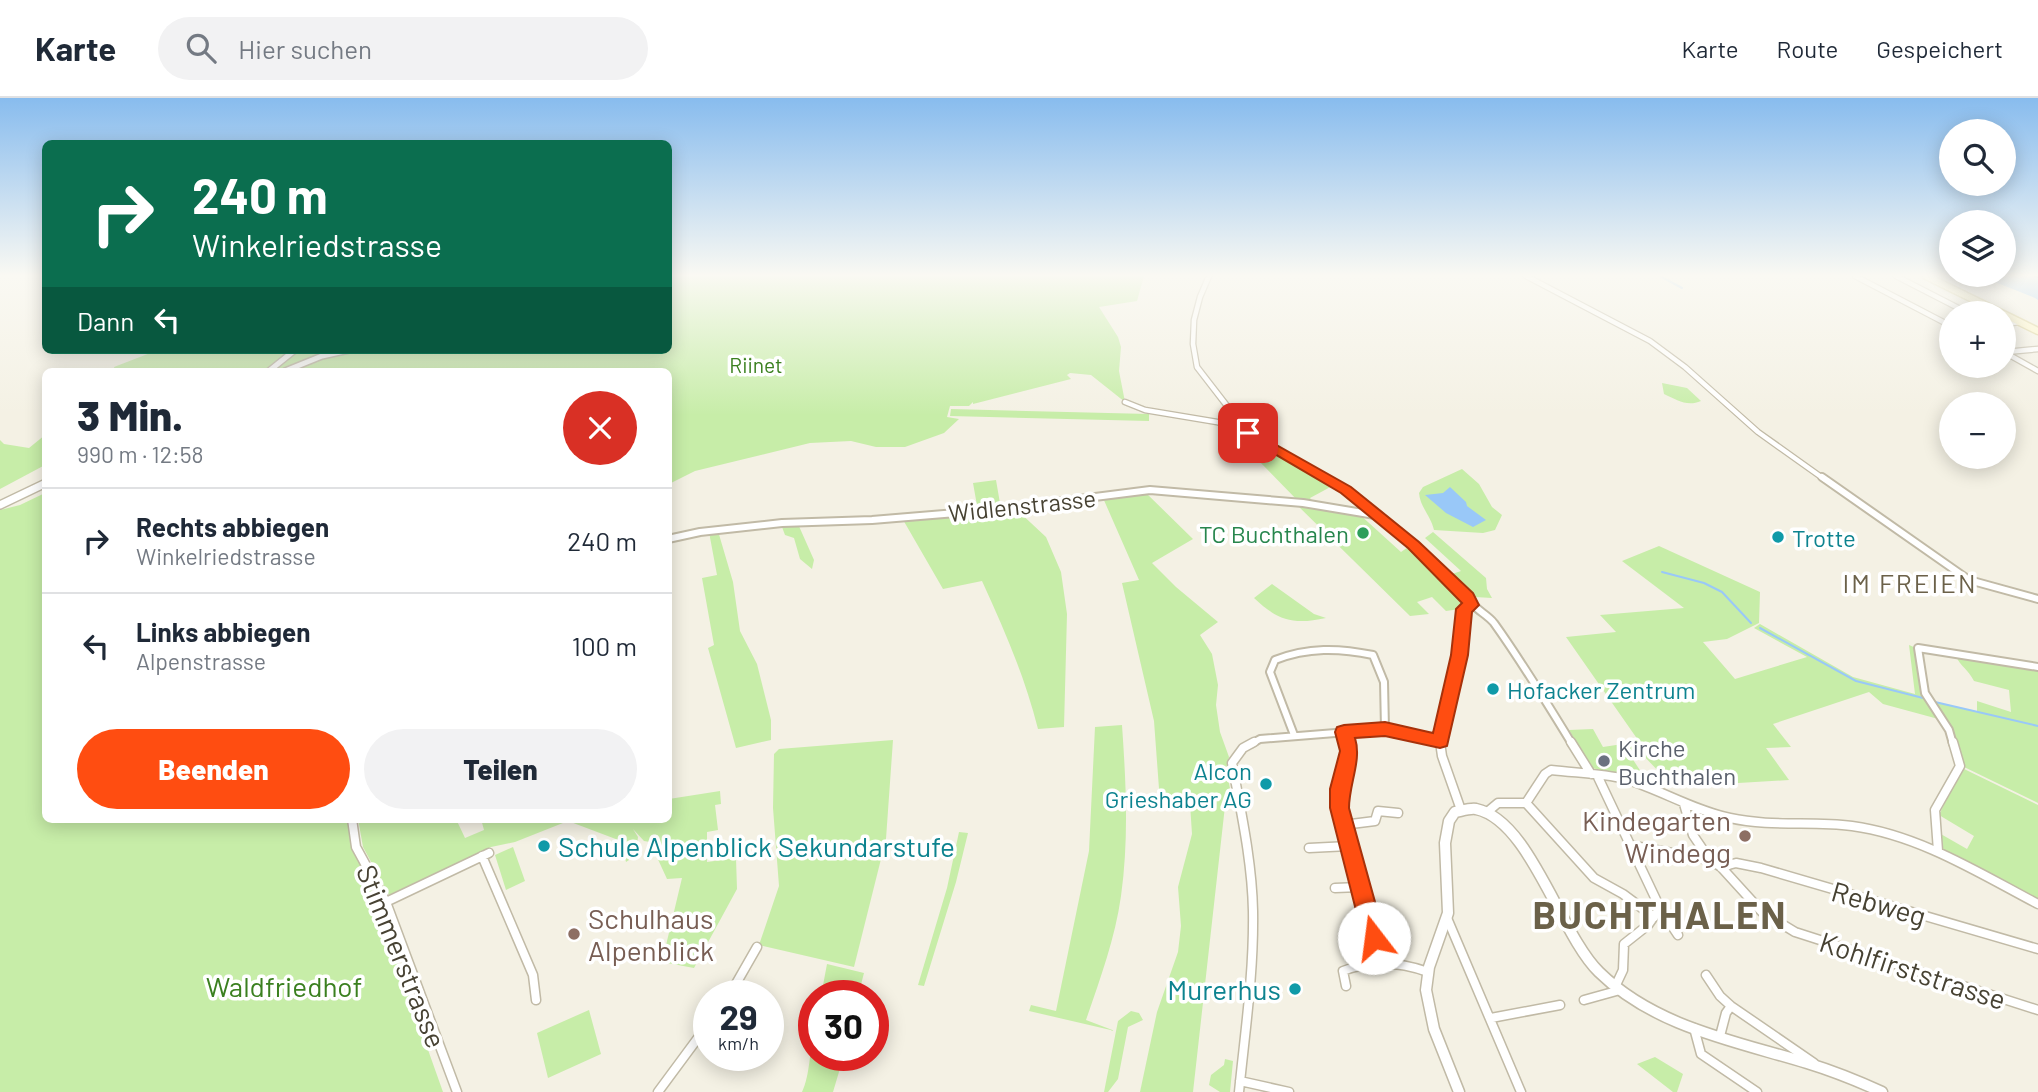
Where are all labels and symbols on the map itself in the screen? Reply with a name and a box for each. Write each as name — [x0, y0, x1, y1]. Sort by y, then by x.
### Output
park label: Riinet — [729, 352, 783, 377]
pin — [1218, 403, 1278, 463]
street label: Widlenstrasse — [947, 483, 1097, 527]
place label: TC Buchthalen — [1199, 519, 1349, 548]
place label: Trotte — [1792, 523, 1856, 552]
marker: TC Buchthalen — [1355, 525, 1371, 541]
marker: Trotte — [1770, 529, 1786, 545]
district label: IM FREIEN — [1843, 567, 1977, 598]
place label: Hofacker Zentrum — [1507, 675, 1695, 704]
marker: Hofacker Zentrum — [1485, 681, 1501, 697]
place label: Kirche Buchthalen — [1618, 733, 1736, 790]
marker: Kirche Buchthalen — [1596, 753, 1612, 769]
place label: Alcon Grieshaber AG — [1105, 756, 1252, 813]
marker: Alcon Grieshaber AG — [1258, 776, 1274, 792]
place label: Kindegarten Windegg — [1582, 803, 1731, 869]
marker: Kindegarten Windegg — [1737, 828, 1753, 844]
place label: Schule Alpenblick Sekundarstufe — [558, 829, 955, 863]
marker: Schule Alpenblick Sekundarstufe — [536, 838, 552, 854]
street label: Stimmerstrasse — [350, 860, 454, 1052]
street label: Rebweg — [1828, 873, 1930, 933]
district label: BUCHTHALEN — [1532, 891, 1788, 937]
place label: Schulhaus Alpenblick — [588, 901, 714, 967]
position arrow — [1337, 901, 1411, 975]
street label: Kohlfirststrasse — [1816, 924, 2010, 1016]
marker: Schulhaus Alpenblick — [566, 926, 582, 942]
park label: Waldfriedhof — [206, 969, 362, 1003]
place label: Murerhus — [1167, 972, 1281, 1006]
speed limit sign: 30 — [798, 980, 889, 1071]
marker: Murerhus — [1287, 981, 1303, 997]

